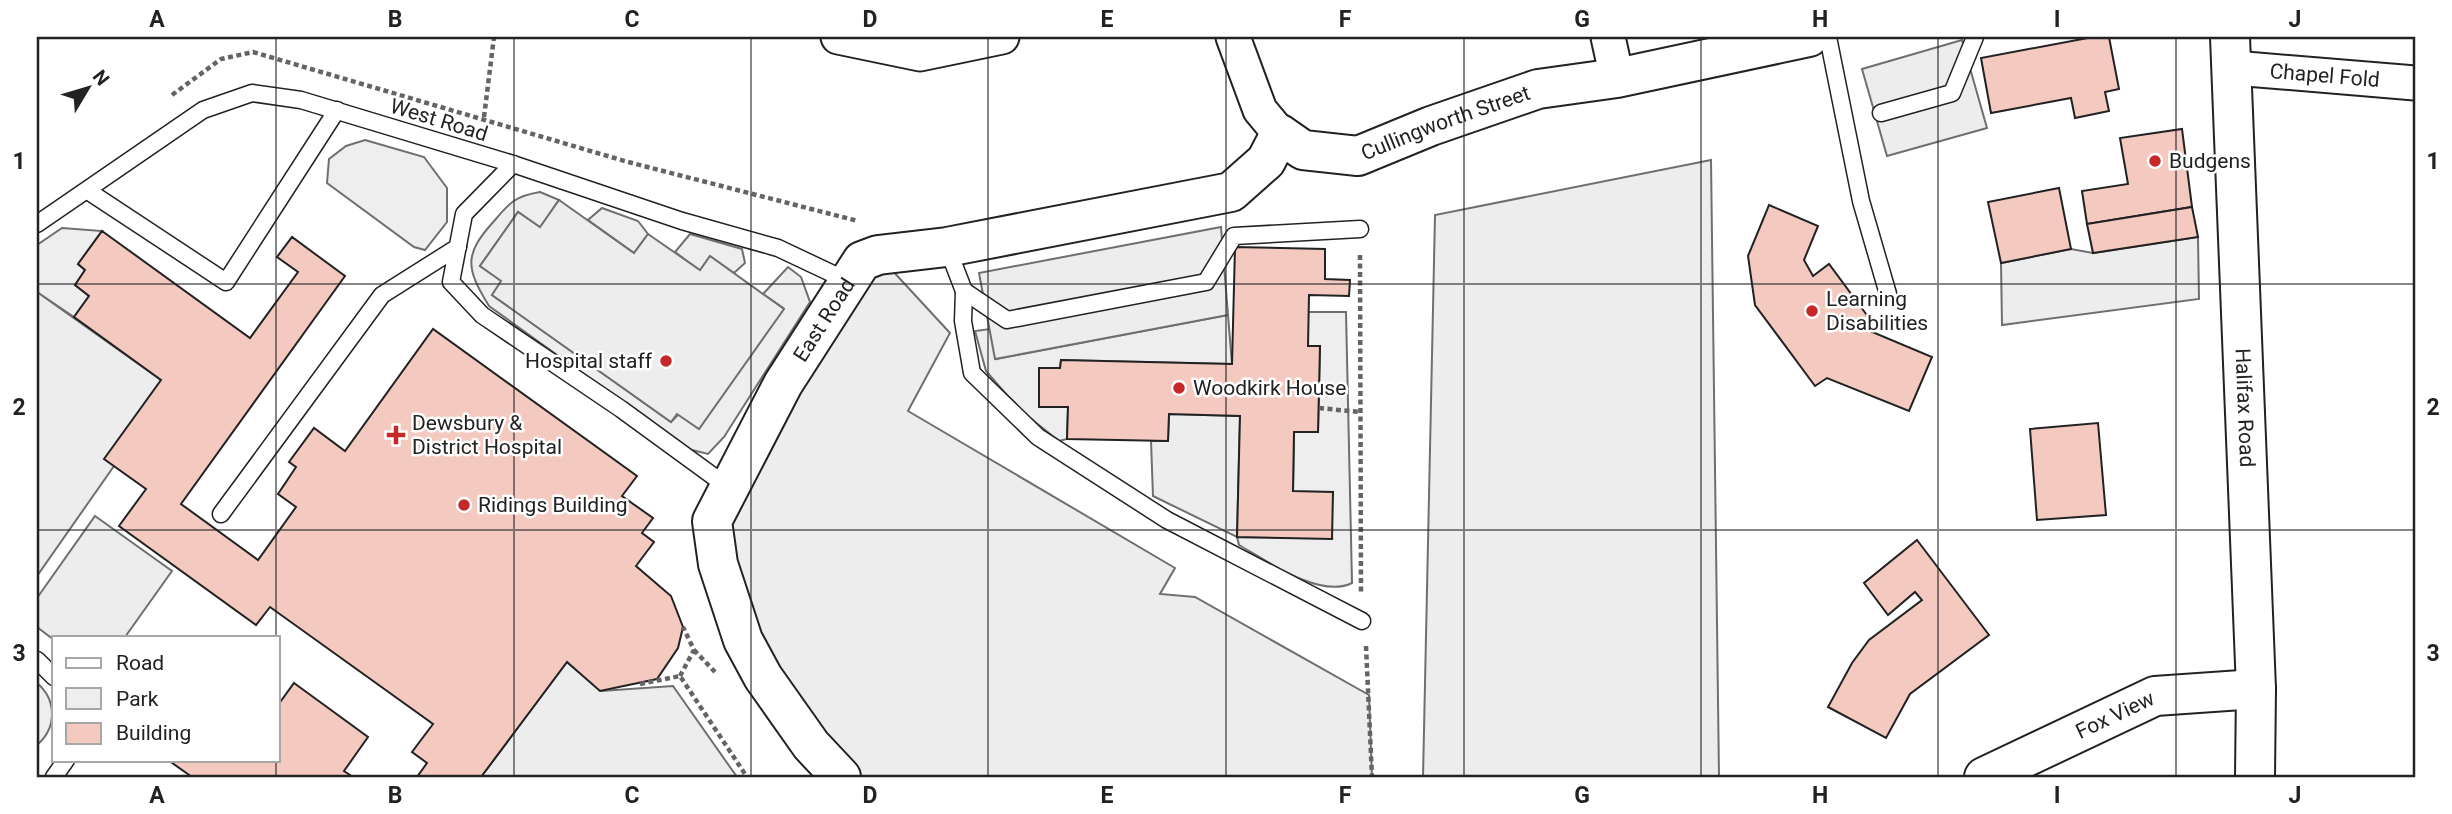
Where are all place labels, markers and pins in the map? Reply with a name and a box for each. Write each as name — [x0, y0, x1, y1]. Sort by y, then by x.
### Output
place label: Budgens — [2169, 149, 2251, 173]
marker: Budgens — [2147, 153, 2163, 169]
place label: Learning Disabilities — [1826, 287, 1928, 335]
marker: Learning Disabilities — [1804, 303, 1820, 319]
place label: Hospital staff — [525, 349, 653, 373]
marker: Hospital staff — [658, 353, 674, 369]
place label: Woodkirk House — [1193, 376, 1346, 400]
marker: Woodkirk House — [1171, 380, 1187, 396]
place label: Dewsbury & District Hospital — [412, 411, 562, 459]
marker: Dewsbury & District Hospital — [386, 425, 406, 445]
place label: Ridings Building — [478, 493, 628, 517]
marker: Ridings Building — [456, 497, 472, 513]

